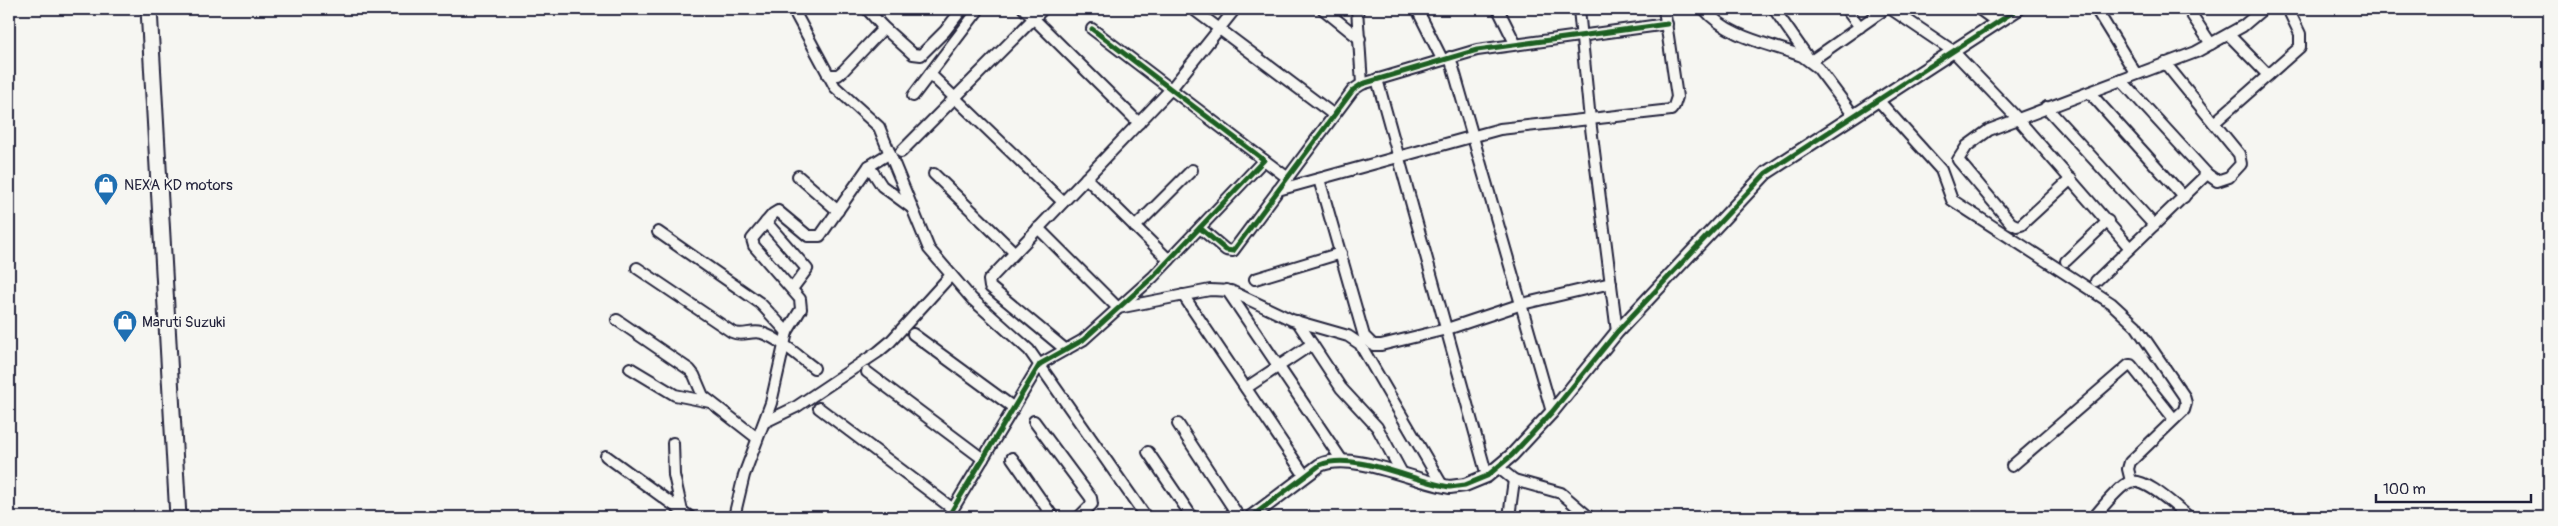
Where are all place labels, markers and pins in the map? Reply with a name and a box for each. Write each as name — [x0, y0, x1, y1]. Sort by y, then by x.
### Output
shop icon: NEXA KD motors — [93, 172, 119, 206]
place label: NEXA KD motors — [124, 176, 233, 195]
shop icon: Maruti Suzuki — [112, 309, 138, 343]
place label: Maruti Suzuki — [142, 313, 226, 332]

